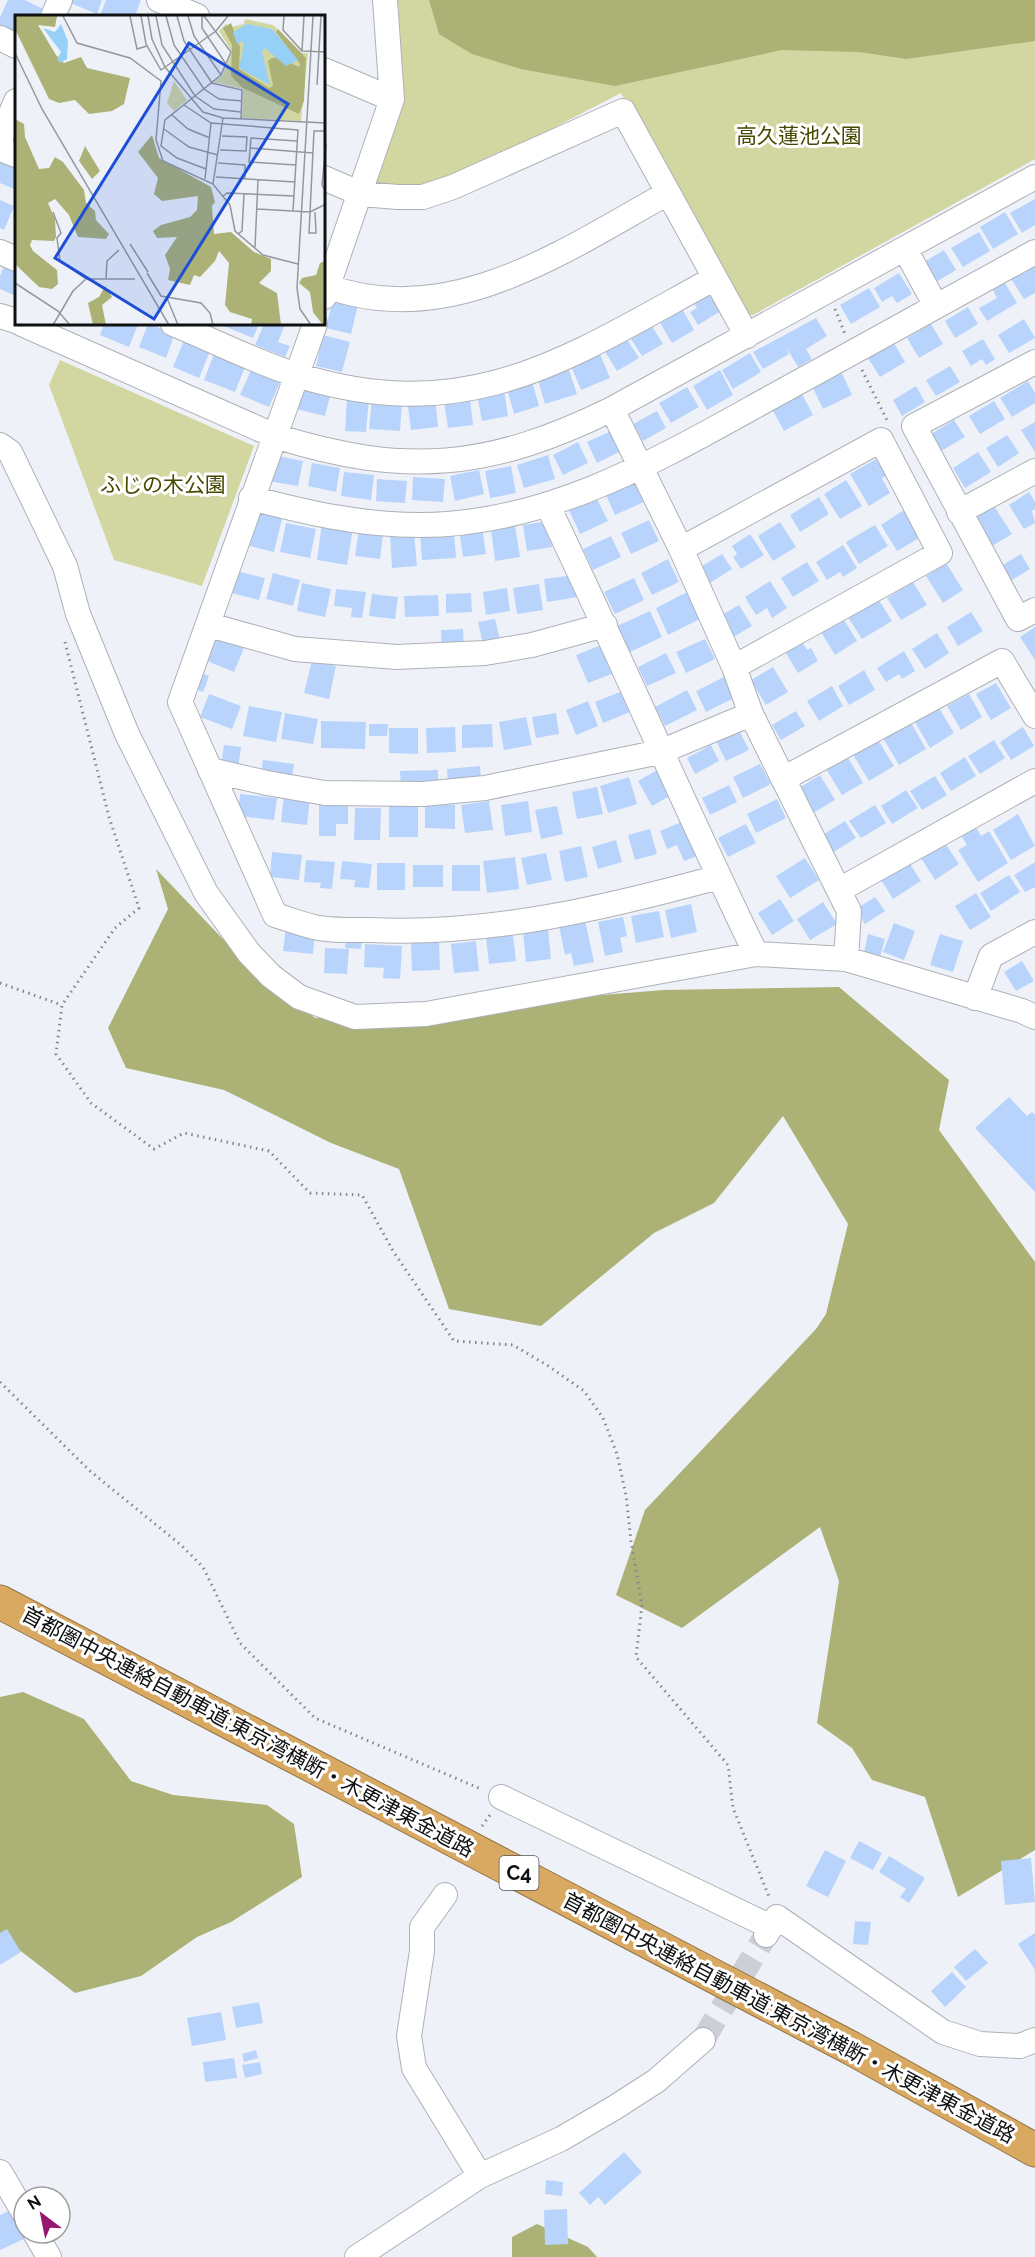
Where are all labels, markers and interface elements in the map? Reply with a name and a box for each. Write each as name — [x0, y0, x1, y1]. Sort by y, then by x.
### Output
inset map — [15, 15, 326, 326]
park label: 高久蓮池公園 — [736, 123, 862, 148]
park label: ふじの木公園 — [100, 472, 226, 497]
street label: 首都圏中央連絡自動車道;東京湾横断・木更津東金道路 — [18, 1601, 479, 1862]
road number: C4 — [500, 1856, 538, 1890]
street label: 首都圏中央連絡自動車道;東京湾横断・木更津東金道路 — [559, 1887, 1020, 2148]
north arrow — [12, 2185, 72, 2245]
text: N — [24, 2191, 45, 2214]

